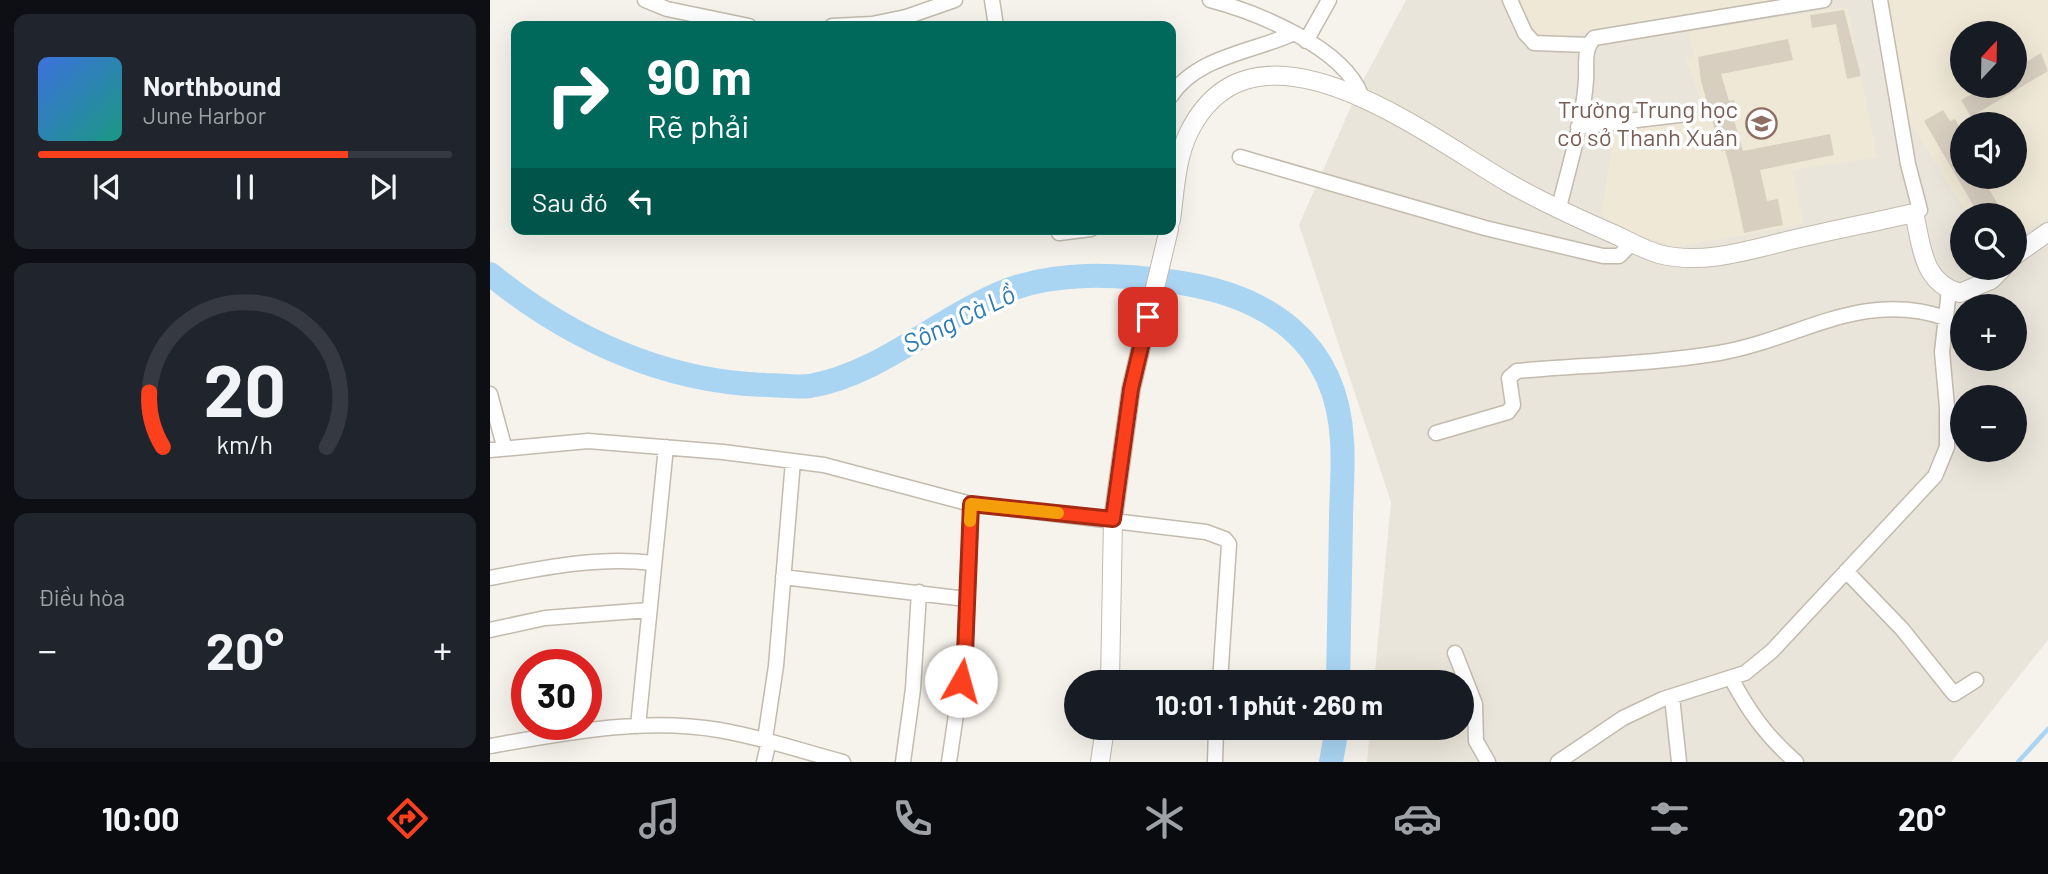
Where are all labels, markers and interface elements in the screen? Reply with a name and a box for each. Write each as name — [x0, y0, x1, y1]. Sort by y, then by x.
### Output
north arrow — [1950, 21, 2026, 98]
map controls — [1950, 21, 2027, 462]
text: 90 m — [647, 46, 752, 105]
icon: right — [532, 49, 623, 140]
text: Northbound — [143, 70, 281, 101]
place label: Trường Trung học cơ sở Thanh Xuân — [1557, 94, 1738, 151]
text: June Harbor — [143, 101, 266, 129]
text: Rẽ phải — [647, 106, 749, 144]
school or university icon: Trường Trung học cơ sở Thanh Xuân — [1744, 107, 1778, 141]
button: sound — [1950, 112, 2027, 189]
icon: previous — [88, 168, 126, 206]
icon: pause — [226, 168, 264, 206]
icon: next — [364, 168, 402, 206]
icon: left — [622, 182, 660, 220]
text: Sau đó — [532, 186, 608, 217]
button: search — [1950, 203, 2027, 280]
water label: Sông Cà Lồ — [897, 277, 1020, 358]
pin — [1118, 287, 1178, 347]
button: + — [1950, 294, 2027, 371]
icon: arrive — [1129, 298, 1167, 336]
text: 20 — [204, 344, 286, 432]
button: − — [1950, 385, 2027, 462]
text: km/h — [217, 429, 273, 459]
text: Điều hòa — [38, 583, 125, 611]
text: 20° — [206, 618, 284, 680]
text: − — [38, 626, 57, 672]
text: + — [433, 626, 452, 672]
position arrow — [924, 644, 998, 718]
speed limit sign: 30 — [511, 649, 602, 740]
text: 10:01 · 1 phút · 260 m — [1155, 689, 1383, 720]
icon: directions — [383, 794, 432, 843]
icon: music — [635, 794, 684, 843]
icon: phone — [888, 794, 937, 843]
icon: climate — [1140, 794, 1189, 843]
icon: car — [1393, 794, 1442, 843]
icon: filters — [1645, 794, 1694, 843]
text: 10:00 — [102, 799, 179, 837]
text: 20° — [1898, 799, 1946, 837]

